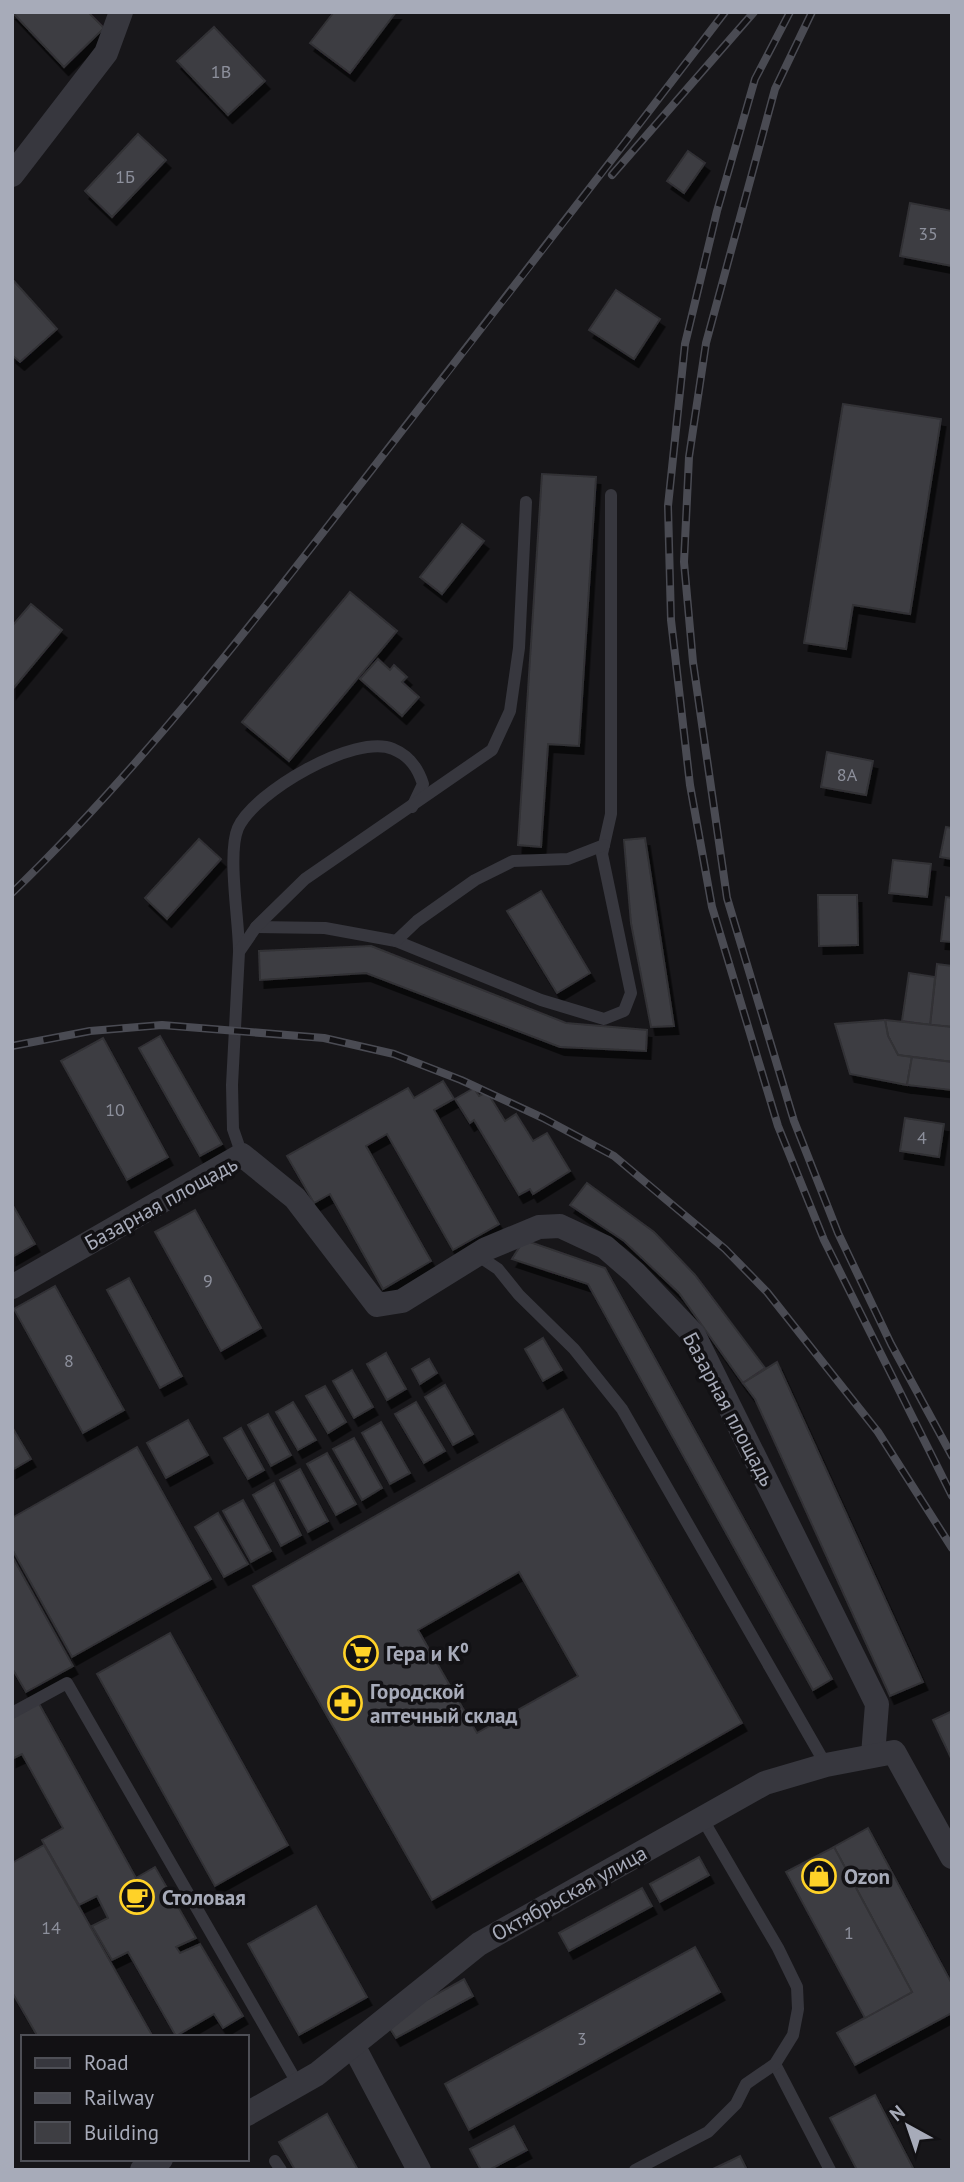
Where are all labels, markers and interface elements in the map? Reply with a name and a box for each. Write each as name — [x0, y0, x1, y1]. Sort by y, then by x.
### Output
house number: 1В — [211, 60, 231, 83]
house number: 1Б — [115, 165, 135, 188]
house number: 35 — [918, 222, 938, 245]
house number: 8А — [837, 763, 858, 786]
house number: 10 — [105, 1098, 125, 1121]
house number: 4 — [917, 1126, 927, 1149]
street label: Базарная площадь — [80, 1150, 242, 1256]
house number: 9 — [203, 1269, 213, 1292]
street label: Базарная площадь — [677, 1327, 781, 1491]
house number: 8 — [64, 1349, 74, 1372]
supermarket icon: Гера и К⁰ — [342, 1634, 380, 1672]
place label: Гера и К⁰ — [386, 1640, 469, 1667]
place label: Городской аптечный склад — [370, 1678, 517, 1729]
pharmacy icon: Городской аптечный склад — [326, 1684, 364, 1722]
street label: Октябрьская улица — [486, 1839, 652, 1947]
shop icon: Ozon — [800, 1857, 838, 1895]
place label: Ozon — [844, 1863, 890, 1890]
cafe icon: Столовая — [118, 1878, 156, 1916]
place label: Столовая — [162, 1884, 246, 1911]
house number: 14 — [41, 1916, 61, 1939]
house number: 1 — [844, 1921, 854, 1944]
house number: 3 — [577, 2027, 587, 2050]
legend — [21, 2035, 248, 2161]
text: Road — [84, 2049, 128, 2076]
text: Railway — [84, 2084, 154, 2111]
north arrow — [873, 2091, 943, 2161]
text: N — [885, 2100, 910, 2126]
text: Building — [84, 2119, 159, 2146]

